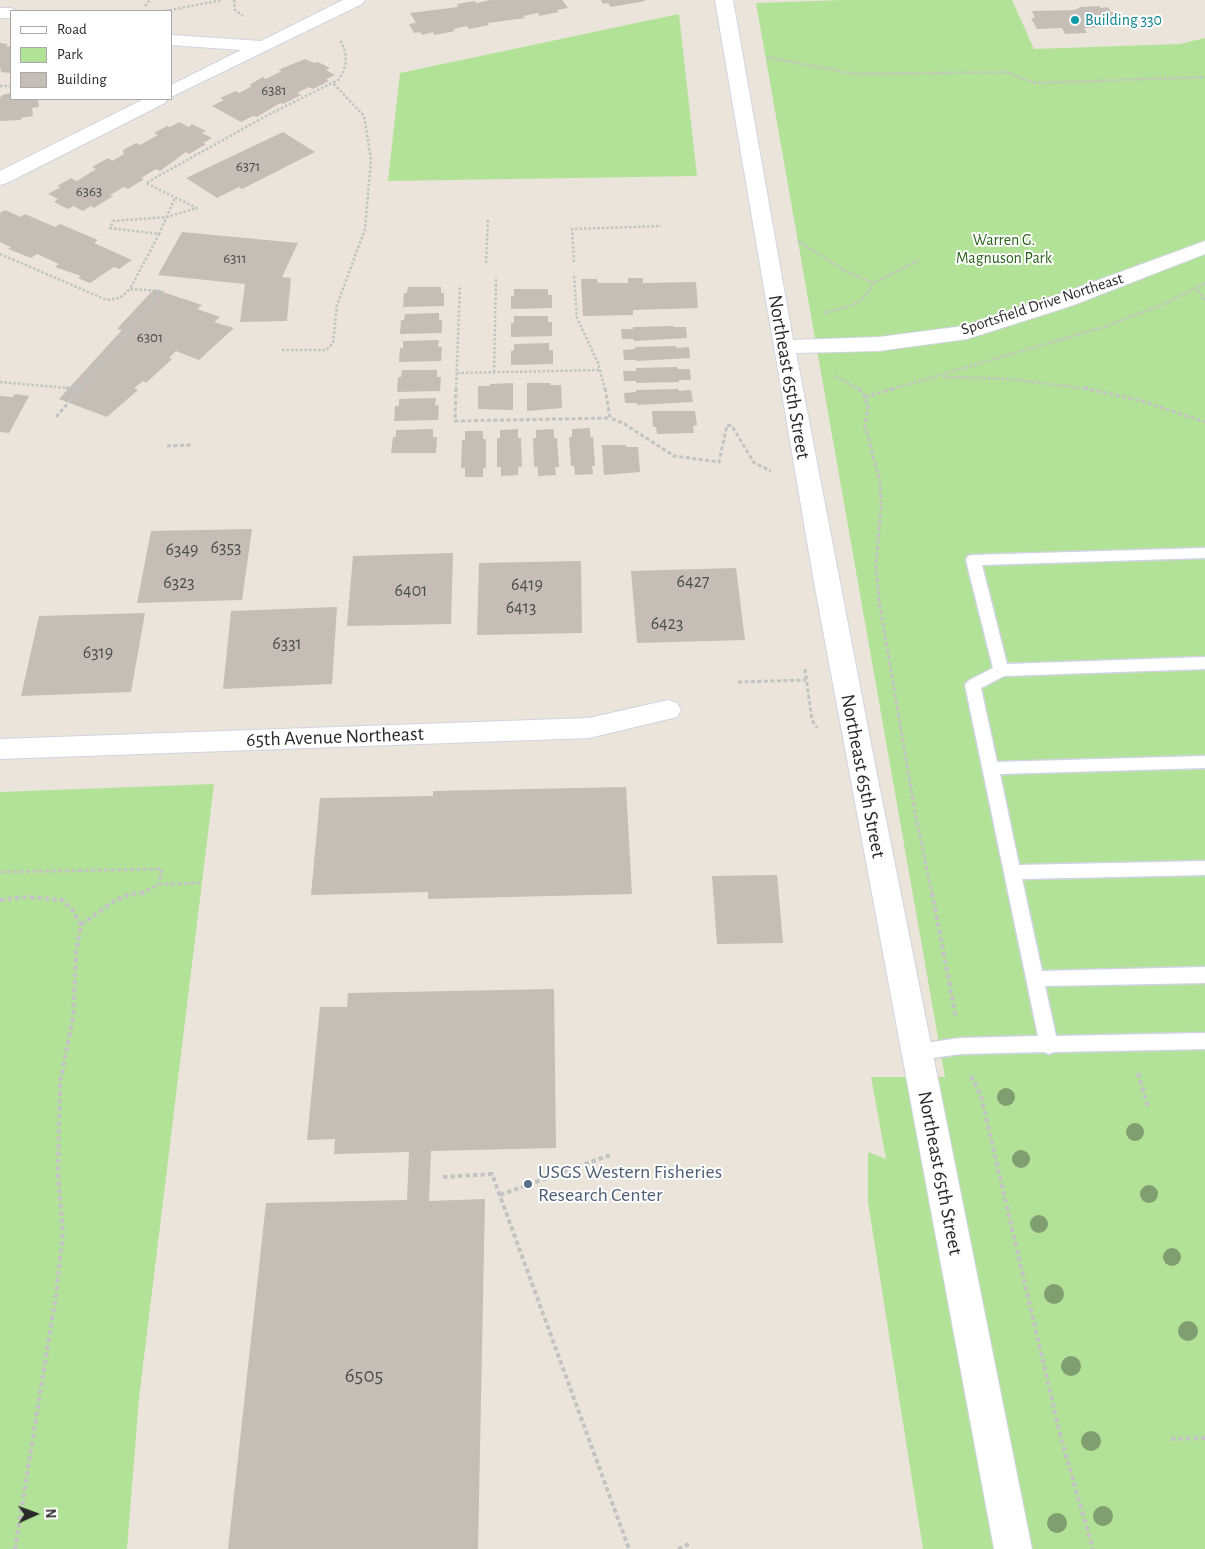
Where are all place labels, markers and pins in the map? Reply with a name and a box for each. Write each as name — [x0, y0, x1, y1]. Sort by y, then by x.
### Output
place label: Building 330 — [1085, 10, 1162, 30]
marker: Building 330 — [1069, 14, 1081, 26]
place label: USGS Western Fisheries Research Center — [538, 1160, 722, 1207]
marker: USGS Western Fisheries Research Center — [522, 1178, 534, 1190]

